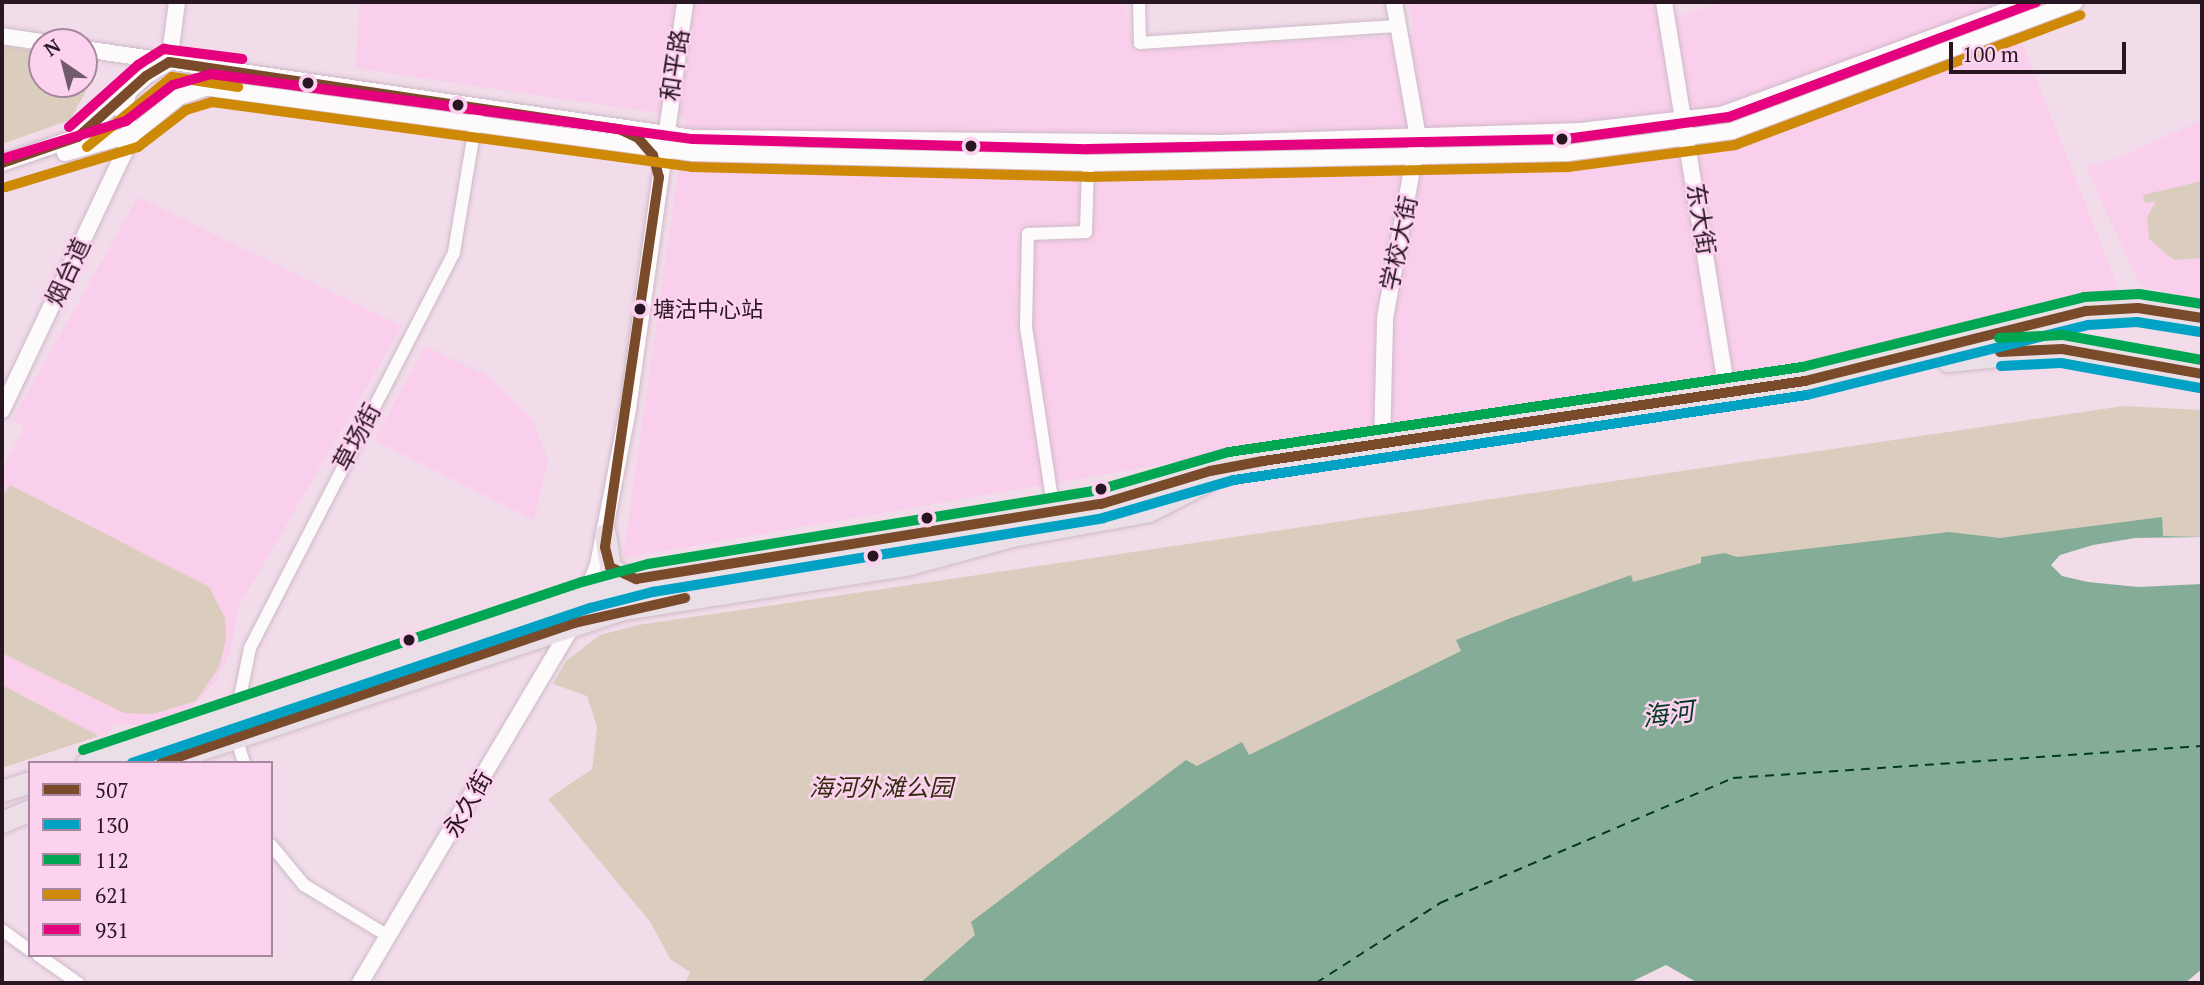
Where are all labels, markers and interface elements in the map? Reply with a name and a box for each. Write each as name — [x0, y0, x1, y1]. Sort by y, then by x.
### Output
street label: 和平路 — [655, 27, 695, 103]
north arrow — [28, 28, 98, 98]
scale bar — [1952, 28, 2129, 72]
text: N — [39, 33, 65, 61]
text: 100 m — [1962, 40, 2019, 68]
unlabelled marker — [301, 76, 315, 90]
unlabelled marker — [451, 98, 465, 112]
unlabelled marker — [1555, 132, 1569, 146]
unlabelled marker — [964, 139, 978, 153]
street label: 东大街 — [1681, 181, 1721, 257]
street label: 学校大街 — [1375, 193, 1423, 293]
street label: 烟台道 — [40, 233, 96, 311]
place label: 塘沽中心站 — [653, 296, 763, 322]
marker: 塘沽中心站 — [633, 302, 647, 316]
street label: 草场街 — [327, 398, 387, 476]
unlabelled marker — [1094, 482, 1108, 496]
unlabelled marker — [920, 511, 934, 525]
unlabelled marker — [866, 549, 880, 563]
unlabelled marker — [402, 633, 416, 647]
water label: 海河 — [1640, 695, 1696, 733]
legend — [28, 761, 273, 957]
street label: 永久街 — [438, 766, 498, 842]
park label: 海河外滩公园 — [809, 774, 953, 802]
text: 507 — [95, 776, 129, 804]
text: 130 — [95, 811, 129, 839]
text: 112 — [95, 846, 129, 874]
text: 621 — [95, 881, 129, 909]
text: 931 — [95, 916, 129, 944]

